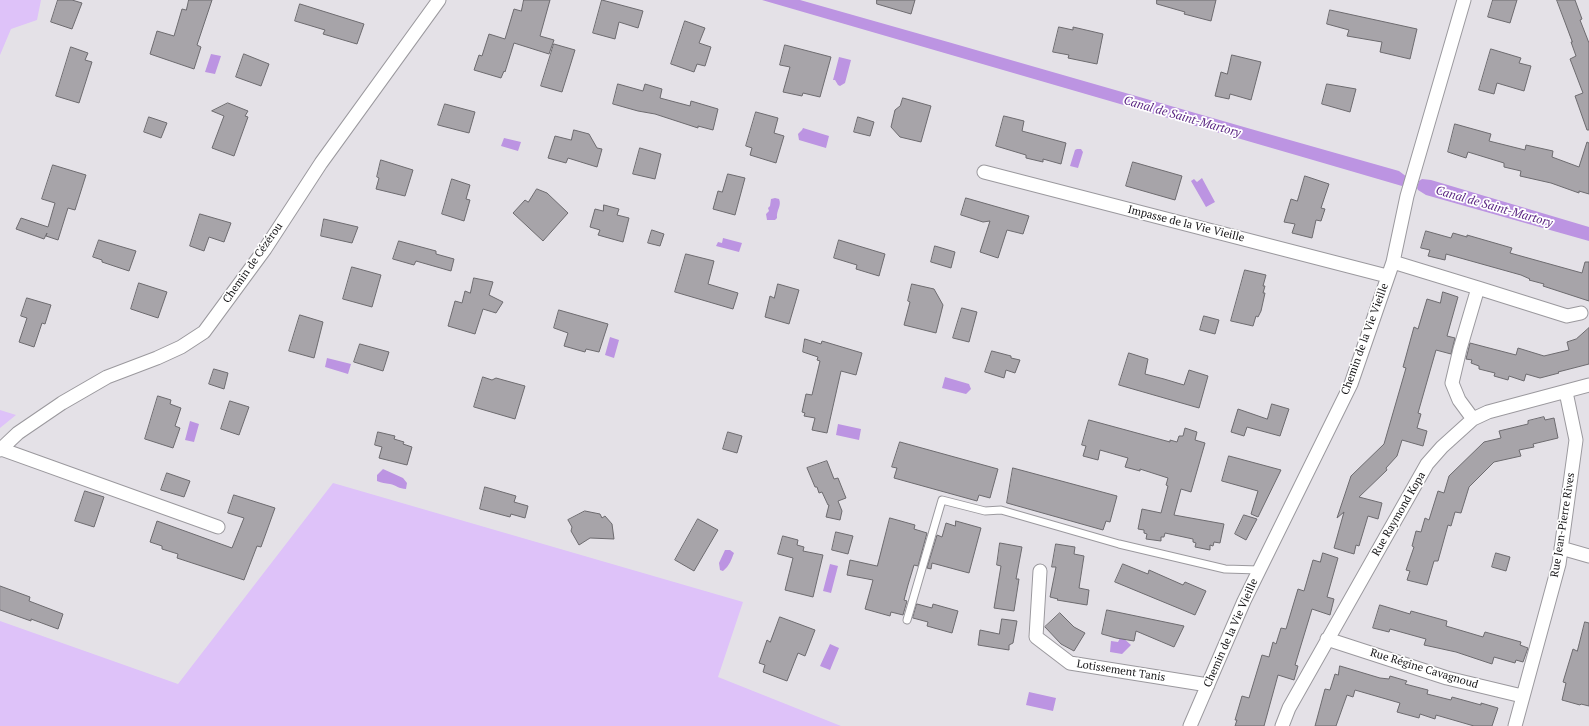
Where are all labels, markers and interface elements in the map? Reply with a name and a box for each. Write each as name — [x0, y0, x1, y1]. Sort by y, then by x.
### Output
water label: Canal de Saint-Martory — [1122, 93, 1242, 141]
water label: Canal de Saint-Martory — [1434, 183, 1554, 231]
street label: Impasse de la Vie Vieille — [1126, 203, 1246, 245]
street label: Chemin de Cézérou — [220, 220, 286, 306]
street label: Chemin de la Vie Vieille — [1339, 281, 1391, 397]
street label: Rue Raymond Kopa — [1370, 470, 1428, 558]
street label: Rue Jean-Pierre Rives — [1548, 472, 1578, 578]
street label: Chemin de la Vie Vieille — [1201, 577, 1261, 689]
street label: Rue Régine Cavagnoud — [1368, 646, 1480, 692]
street label: Lotissement Tanis — [1076, 657, 1166, 685]

